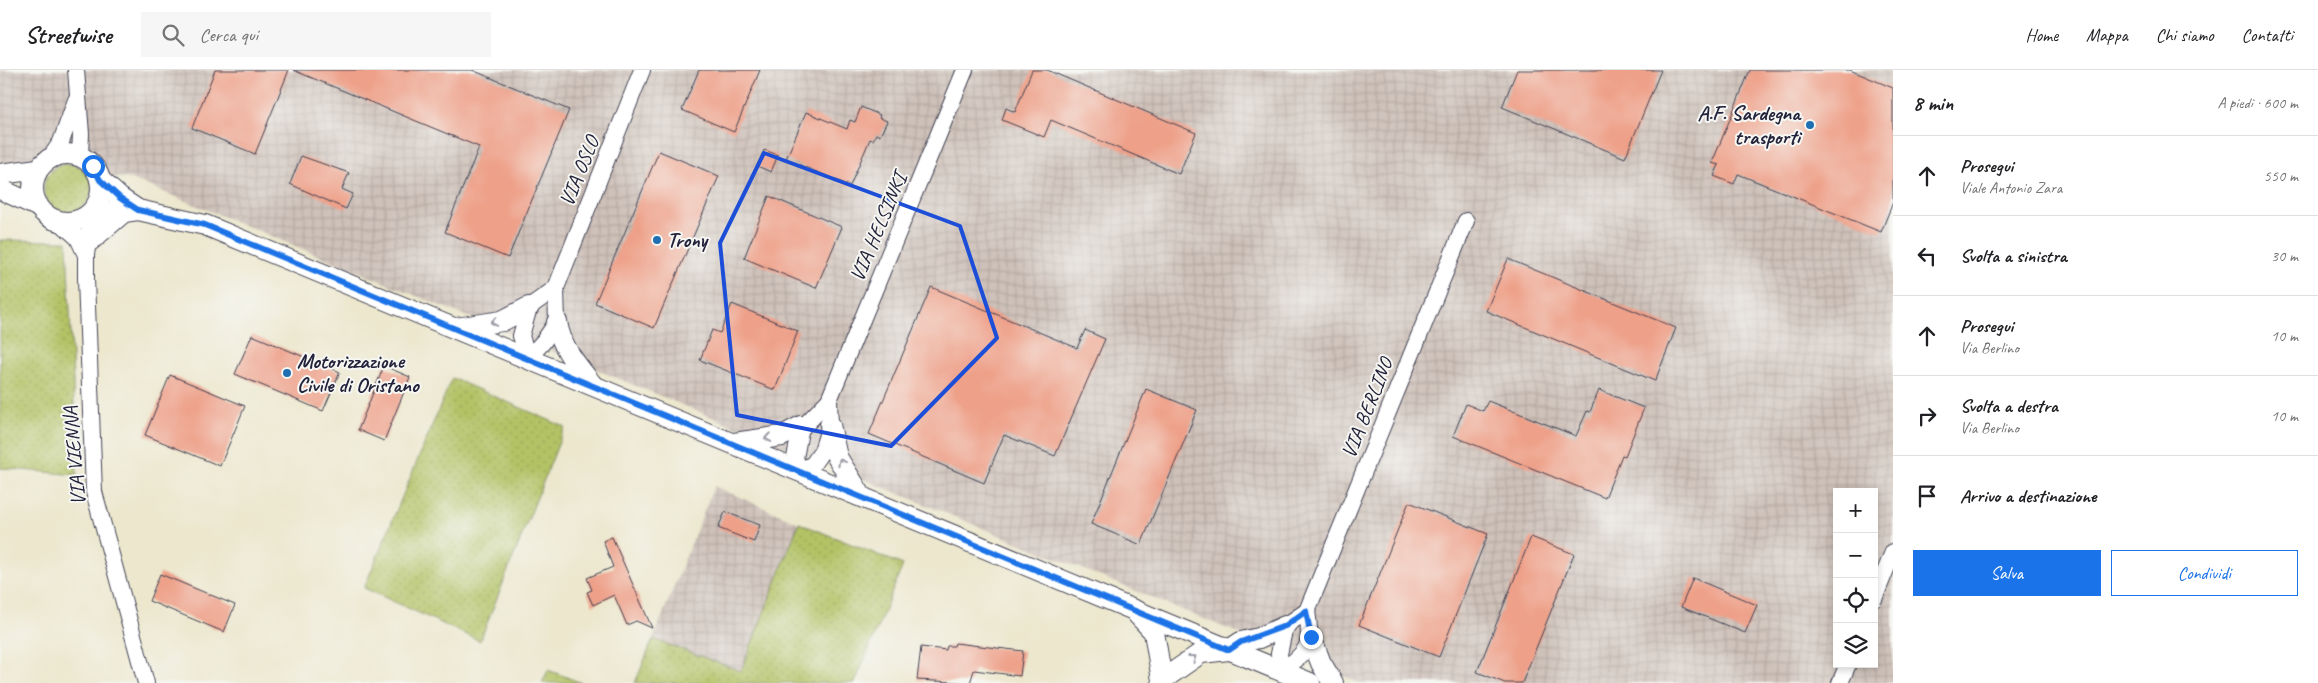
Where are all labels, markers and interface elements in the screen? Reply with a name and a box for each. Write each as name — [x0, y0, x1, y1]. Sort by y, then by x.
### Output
search box — [141, 12, 491, 57]
text: Streetwise — [25, 20, 111, 50]
icon: search — [159, 21, 187, 49]
text: Cerca qui — [199, 23, 258, 47]
text: Home — [2026, 24, 2058, 46]
text: Mappa — [2086, 24, 2128, 46]
text: Chi siamo — [2156, 24, 2214, 46]
text: Contatti — [2242, 24, 2293, 46]
text: 8 min — [1913, 90, 1953, 116]
text: A piedi · 600 m — [2217, 93, 2298, 113]
place label: A.F. Sardegna trasporti — [1697, 100, 1803, 150]
marker: A.F. Sardegna trasporti — [1804, 119, 1816, 131]
street label: VIA OSLO — [553, 130, 606, 210]
text: Prosegui — [1960, 154, 2013, 178]
route start — [82, 155, 105, 178]
icon: ahead — [1913, 162, 1941, 190]
street label: VIA HELSINKI — [844, 165, 914, 285]
text: 550 m — [2264, 166, 2298, 186]
text: Viale Antonio Zara — [1960, 178, 2062, 198]
place label: Trony — [667, 227, 710, 253]
marker: Trony — [651, 234, 663, 246]
icon: left — [1913, 242, 1941, 270]
text: Svolta a sinistra — [1960, 244, 2067, 268]
text: 30 m — [2271, 246, 2298, 266]
text: Prosegui — [1960, 314, 2013, 338]
one-way arrow — [490, 316, 499, 326]
icon: ahead — [1913, 322, 1941, 350]
text: 10 m — [2271, 326, 2298, 346]
text: Via Berlino — [1960, 338, 2019, 358]
place label: Motorizzazione Civile di Oristano — [297, 348, 420, 398]
street label: VIA BERLINO — [1335, 352, 1400, 462]
marker: Motorizzazione Civile di Oristano — [281, 367, 293, 379]
text: Svolta a destra — [1960, 394, 2058, 418]
icon: right — [1913, 402, 1941, 430]
street label: VIA VIENNA — [57, 405, 91, 507]
text: 10 m — [2271, 406, 2298, 426]
text: Via Berlino — [1960, 418, 2019, 438]
one-way arrow — [764, 432, 772, 442]
one-way arrow — [838, 459, 848, 468]
icon: arrive — [1913, 482, 1941, 510]
text: Arrivo a destinazione — [1960, 484, 2096, 508]
map controls — [1833, 488, 1878, 668]
button: + — [1833, 488, 1878, 533]
button: − — [1833, 533, 1878, 578]
button: Salva — [1913, 550, 2101, 596]
button: Condividi — [2111, 550, 2298, 596]
button: locate — [1833, 578, 1878, 623]
button: layers — [1833, 623, 1878, 668]
route end — [1300, 626, 1323, 649]
one-way arrow — [1187, 655, 1197, 664]

